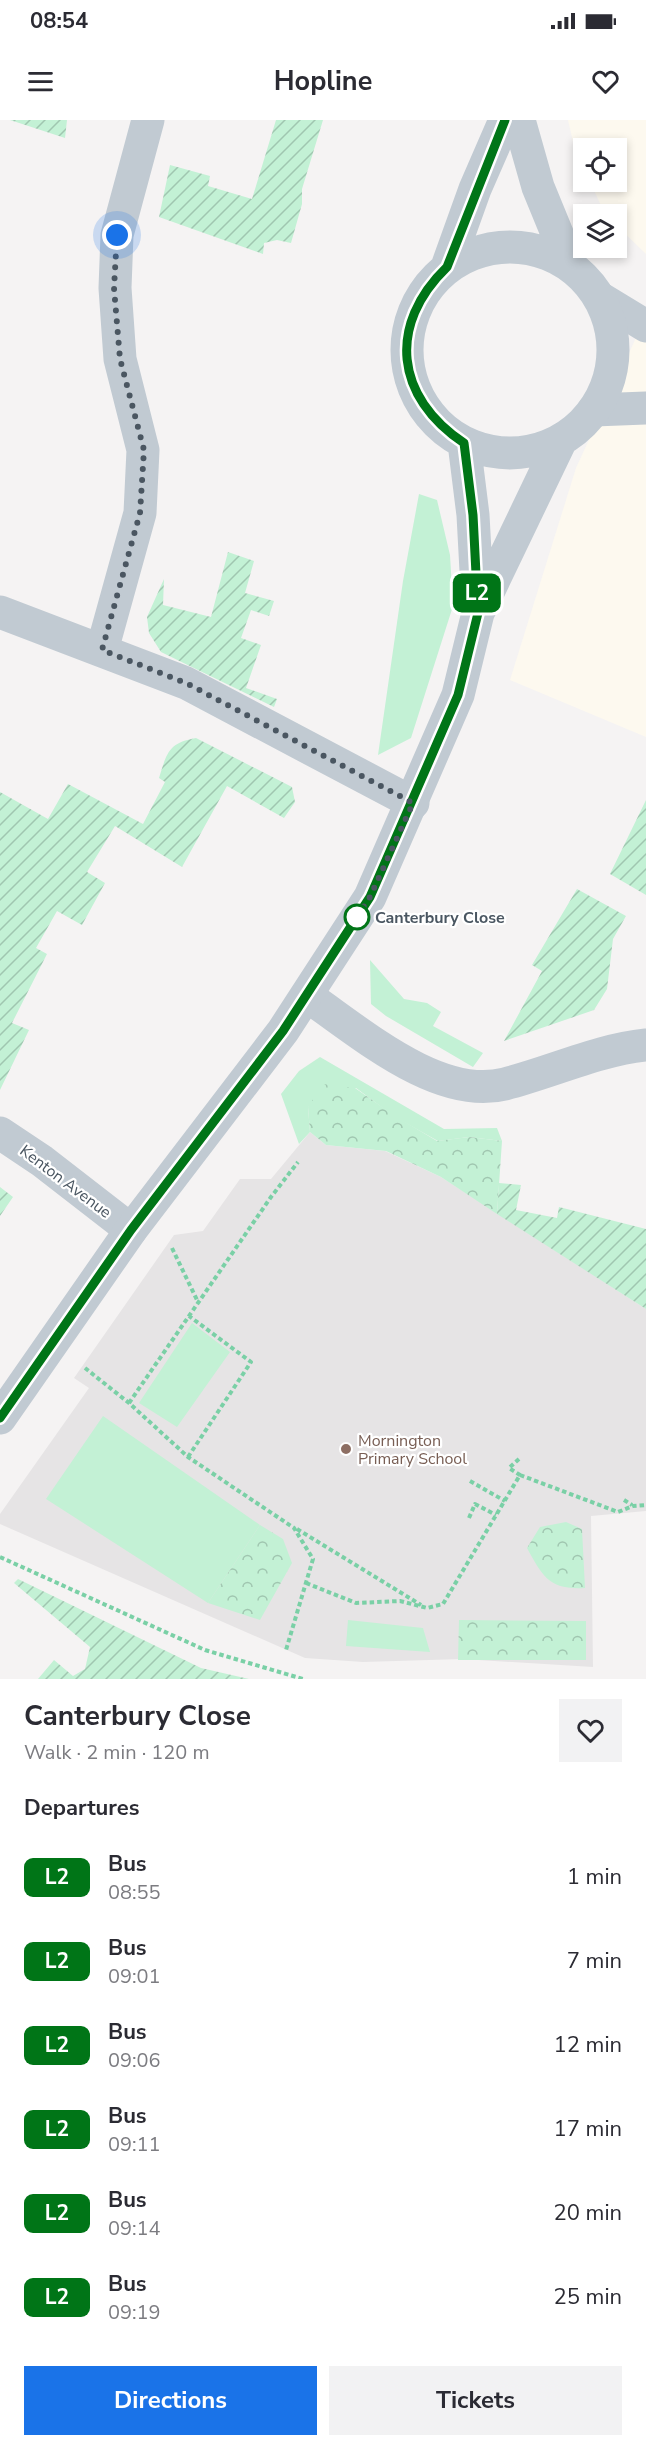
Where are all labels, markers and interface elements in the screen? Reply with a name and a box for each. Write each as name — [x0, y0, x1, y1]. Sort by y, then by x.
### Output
text: 08:54 — [30, 6, 88, 36]
text: Hopline — [274, 63, 372, 100]
icon: menu — [24, 65, 57, 98]
icon: heart — [589, 65, 622, 98]
map controls — [573, 138, 627, 258]
button: locate — [573, 138, 627, 192]
button: layers — [573, 204, 627, 258]
your location — [102, 220, 132, 250]
line badge: L2 — [450, 574, 504, 612]
text: L2 — [465, 579, 489, 607]
marker: Canterbury Close — [344, 904, 370, 930]
place label: Canterbury Close — [375, 907, 505, 929]
street label: Kenton Avenue — [15, 1140, 116, 1224]
place label: Mornington Primary School — [358, 1430, 467, 1470]
marker: Mornington Primary School — [339, 1442, 353, 1456]
text: Canterbury Close — [24, 1697, 251, 1735]
button: heart — [559, 1699, 622, 1762]
text: Walk · 2 min · 120 m — [24, 1739, 210, 1766]
text: Departures — [24, 1793, 139, 1823]
text: Bus — [108, 1849, 147, 1879]
text: 1 min — [567, 1862, 622, 1892]
text: L2 — [45, 1863, 69, 1891]
text: 08:55 — [108, 1879, 161, 1906]
text: Bus — [108, 1933, 147, 1963]
text: 7 min — [567, 1946, 622, 1976]
text: L2 — [45, 1947, 69, 1975]
text: 09:01 — [108, 1963, 161, 1990]
text: Bus — [108, 2017, 147, 2047]
text: 12 min — [554, 2030, 622, 2060]
text: L2 — [45, 2031, 69, 2059]
text: 09:06 — [108, 2047, 161, 2074]
text: Bus — [108, 2101, 147, 2131]
text: 17 min — [554, 2114, 622, 2144]
text: L2 — [45, 2115, 69, 2143]
text: 09:11 — [108, 2131, 161, 2158]
text: Bus — [108, 2185, 147, 2215]
text: 20 min — [554, 2198, 622, 2228]
text: L2 — [45, 2199, 69, 2227]
text: 09:14 — [108, 2215, 161, 2242]
text: Bus — [108, 2269, 147, 2299]
text: 25 min — [554, 2282, 622, 2312]
text: L2 — [45, 2283, 69, 2311]
text: 09:19 — [108, 2299, 161, 2326]
button: Directions — [24, 2366, 317, 2435]
button: Tickets — [329, 2366, 622, 2435]

